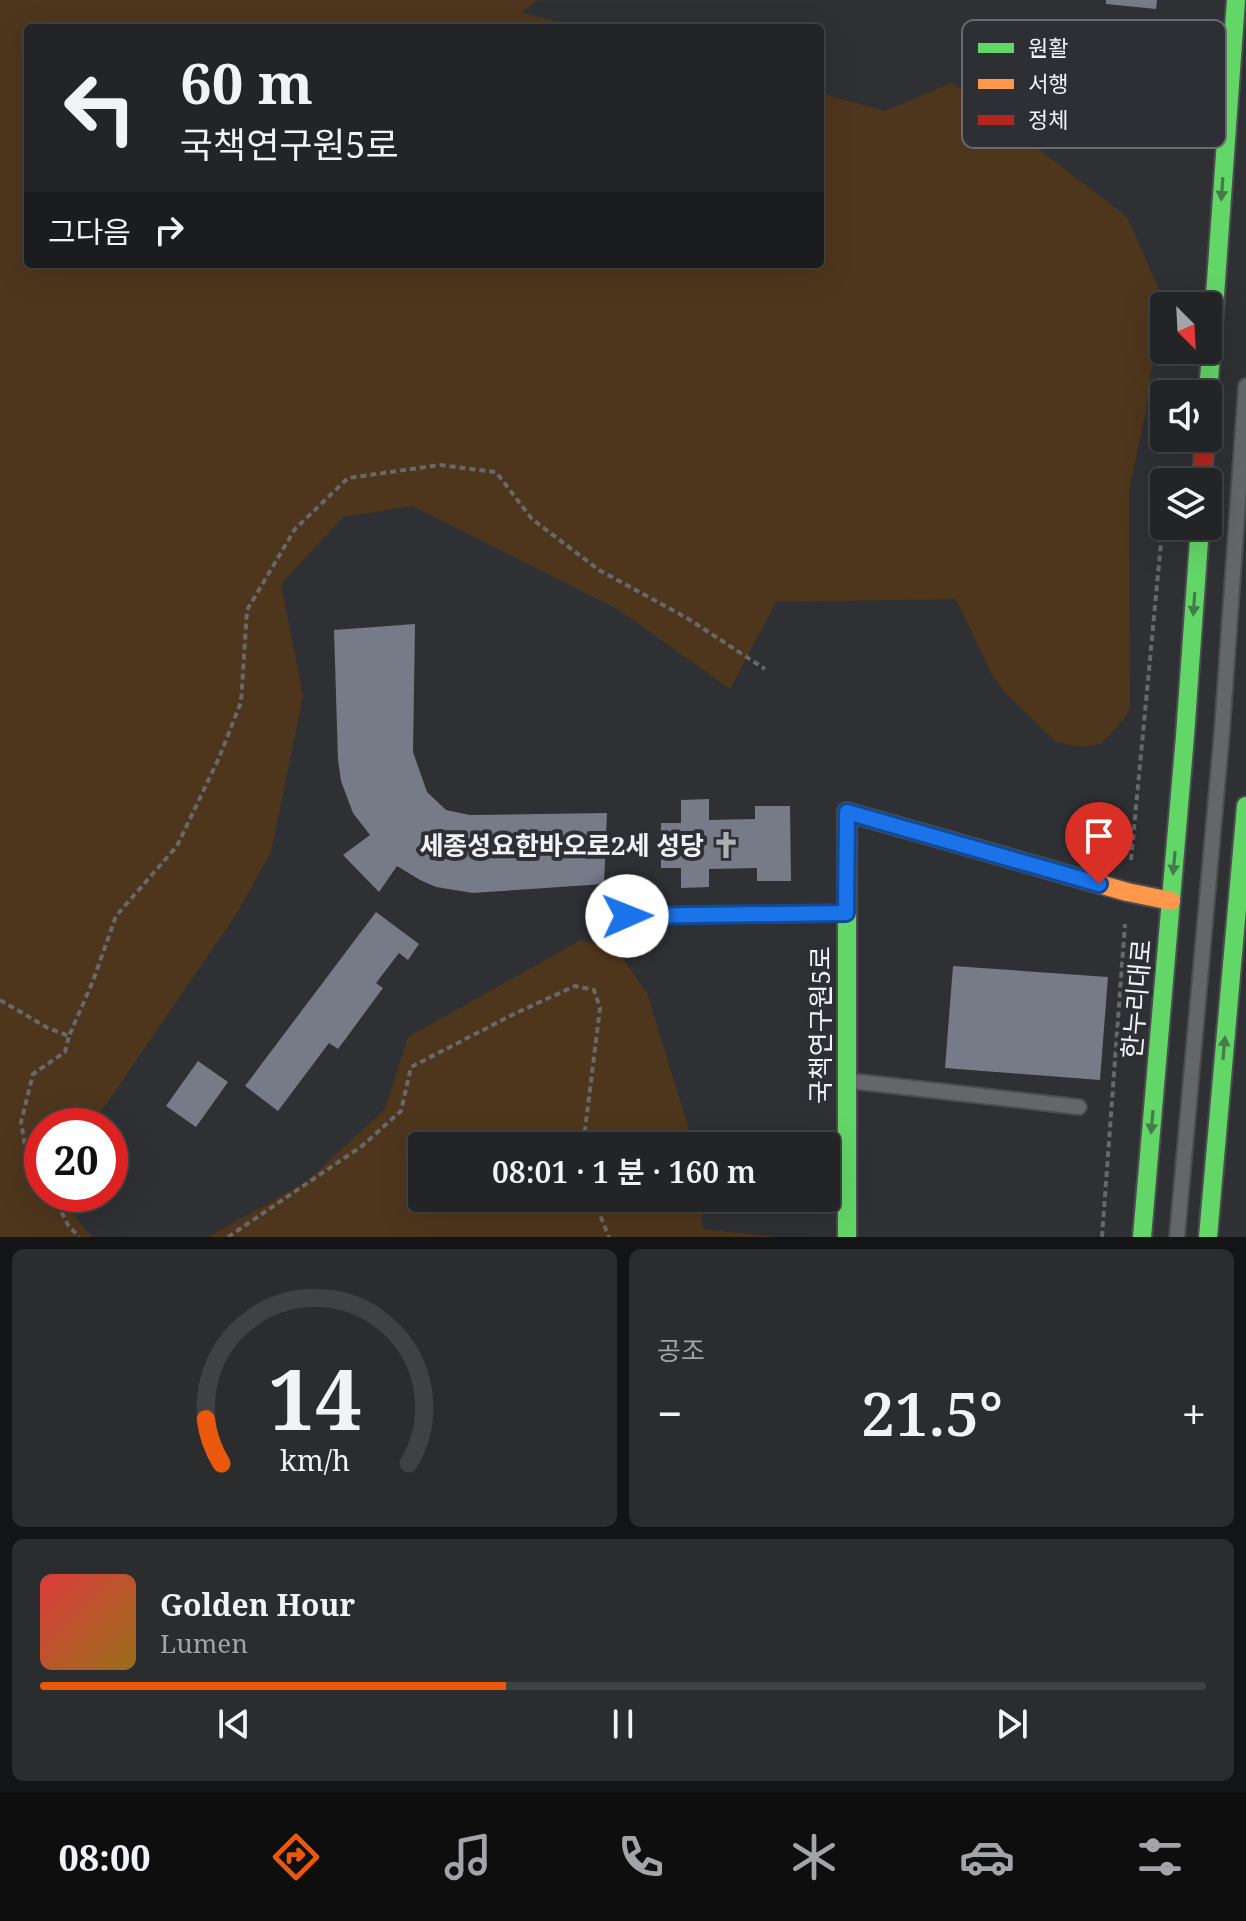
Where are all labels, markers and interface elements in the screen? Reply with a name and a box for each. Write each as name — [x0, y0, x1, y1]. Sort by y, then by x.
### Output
legend — [962, 20, 1226, 148]
text: 원활 — [1028, 32, 1068, 62]
text: 60 m — [180, 44, 313, 120]
icon: left — [48, 56, 152, 160]
text: 서행 — [1028, 68, 1068, 98]
text: 정체 — [1028, 104, 1068, 134]
text: 국책연구원5로 — [180, 120, 399, 169]
one-way arrow — [1215, 177, 1228, 202]
icon: right — [147, 208, 191, 252]
text: 그다음 — [48, 211, 131, 252]
north arrow — [1150, 292, 1222, 364]
map controls — [1150, 292, 1222, 540]
button: sound — [1150, 380, 1222, 452]
button: layers — [1150, 468, 1222, 540]
one-way arrow — [1187, 592, 1200, 617]
pin — [1065, 802, 1133, 884]
icon: arrive — [1077, 814, 1121, 858]
place label: 세종성요한바오로2세 성당 — [419, 827, 704, 863]
church icon: 세종성요한바오로2세 성당 — [711, 830, 741, 860]
one-way arrow — [1167, 851, 1180, 876]
position arrow — [585, 874, 669, 958]
street label: 한누리대로 — [1113, 938, 1159, 1060]
street label: 국책연구원5로 — [802, 946, 838, 1104]
one-way arrow — [1218, 1035, 1231, 1060]
speed limit sign: 20 — [24, 1108, 128, 1212]
one-way arrow — [1145, 1110, 1158, 1135]
text: 08:01 · 1 분 · 160 m — [492, 1151, 756, 1192]
text: 공조 — [657, 1332, 705, 1368]
text: 14 — [267, 1341, 362, 1454]
text: 21.5° — [861, 1372, 1003, 1454]
text: − — [657, 1383, 682, 1443]
text: + — [1181, 1383, 1206, 1443]
text: km/h — [279, 1440, 350, 1479]
text: Golden Hour — [160, 1584, 355, 1625]
text: Lumen — [160, 1625, 248, 1661]
icon: previous — [212, 1702, 256, 1746]
icon: pause — [601, 1702, 645, 1746]
icon: next — [990, 1702, 1034, 1746]
icon: directions — [268, 1829, 324, 1885]
icon: music — [440, 1829, 496, 1885]
icon: phone — [613, 1829, 669, 1885]
icon: climate — [786, 1829, 842, 1885]
icon: car — [959, 1829, 1015, 1885]
icon: filters — [1132, 1829, 1188, 1885]
text: 08:00 — [58, 1833, 151, 1882]

